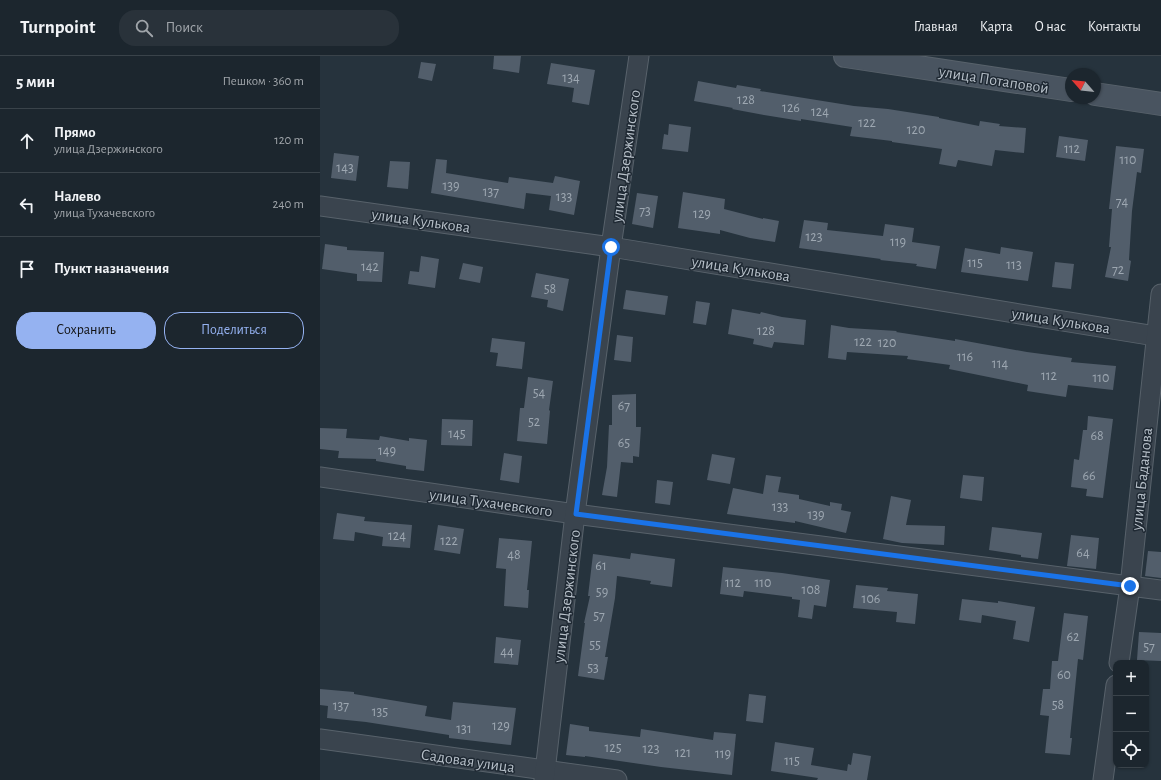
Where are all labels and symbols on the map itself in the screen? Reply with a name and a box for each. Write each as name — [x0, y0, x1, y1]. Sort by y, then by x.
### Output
street label: улица Потаповой — [937, 63, 1050, 98]
north arrow — [1065, 68, 1101, 104]
house number: 134 — [562, 71, 580, 85]
street label: улица Дзержинского — [609, 89, 644, 225]
house number: 128 — [737, 93, 755, 107]
house number: 126 — [782, 101, 800, 115]
house number: 124 — [811, 105, 829, 119]
house number: 122 — [858, 116, 876, 130]
house number: 120 — [907, 123, 925, 137]
house number: 112 — [1064, 142, 1080, 156]
house number: 110 — [1119, 153, 1137, 167]
house number: 143 — [336, 161, 354, 175]
house number: 139 — [442, 179, 460, 193]
house number: 137 — [483, 185, 499, 199]
house number: 133 — [556, 190, 572, 204]
house number: 74 — [1116, 195, 1129, 209]
house number: 73 — [639, 204, 651, 218]
street label: улица Кулькова — [369, 206, 471, 237]
house number: 129 — [693, 207, 711, 221]
house number: 123 — [806, 230, 823, 244]
house number: 119 — [890, 235, 906, 249]
route start — [602, 238, 620, 256]
street label: улица Кулькова — [689, 253, 791, 286]
house number: 115 — [967, 256, 983, 270]
house number: 113 — [1006, 258, 1022, 272]
house number: 142 — [361, 260, 379, 274]
house number: 72 — [1112, 263, 1124, 277]
house number: 58 — [544, 282, 556, 296]
street label: улица Кулькова — [1009, 305, 1111, 338]
house number: 128 — [757, 324, 775, 338]
house number: 122 — [854, 335, 872, 349]
house number: 120 — [878, 336, 896, 350]
house number: 116 — [957, 350, 973, 364]
house number: 114 — [992, 357, 1008, 371]
house number: 112 — [1041, 369, 1057, 383]
house number: 110 — [1092, 371, 1110, 385]
house number: 54 — [533, 386, 546, 400]
house number: 67 — [618, 399, 630, 413]
house number: 52 — [528, 415, 540, 429]
house number: 145 — [448, 427, 466, 441]
street label: улица Баданова — [1129, 427, 1156, 532]
house number: 68 — [1090, 429, 1104, 443]
house number: 65 — [618, 436, 630, 450]
house number: 149 — [378, 444, 396, 458]
house number: 66 — [1082, 469, 1096, 483]
street label: улица Тухачевского — [427, 486, 554, 521]
house number: 133 — [772, 500, 788, 514]
house number: 139 — [807, 508, 825, 522]
street label: улица Дзержинского — [551, 528, 584, 665]
house number: 124 — [388, 529, 406, 543]
house number: 122 — [440, 534, 458, 548]
house number: 64 — [1076, 546, 1090, 560]
house number: 48 — [507, 548, 521, 562]
house number: 61 — [595, 559, 607, 573]
house number: 112 — [725, 576, 741, 590]
house number: 110 — [754, 576, 772, 590]
route end — [1121, 577, 1139, 595]
house number: 108 — [802, 583, 820, 597]
house number: 59 — [596, 585, 608, 599]
house number: 106 — [862, 592, 880, 606]
house number: 57 — [593, 609, 605, 623]
house number: 62 — [1067, 630, 1079, 644]
house number: 55 — [589, 638, 601, 652]
house number: 57 — [1143, 640, 1155, 654]
house number: 44 — [500, 645, 514, 659]
house number: 53 — [587, 661, 599, 675]
house number: 60 — [1057, 668, 1071, 682]
house number: 58 — [1052, 698, 1064, 712]
house number: 137 — [333, 699, 349, 713]
house number: 135 — [372, 705, 388, 719]
house number: 129 — [492, 719, 510, 733]
house number: 131 — [456, 722, 472, 736]
house number: 125 — [604, 741, 622, 755]
house number: 123 — [643, 742, 660, 756]
street label: Садовая улица — [420, 746, 516, 776]
house number: 121 — [675, 746, 691, 760]
house number: 119 — [715, 747, 731, 761]
house number: 115 — [784, 754, 800, 768]

